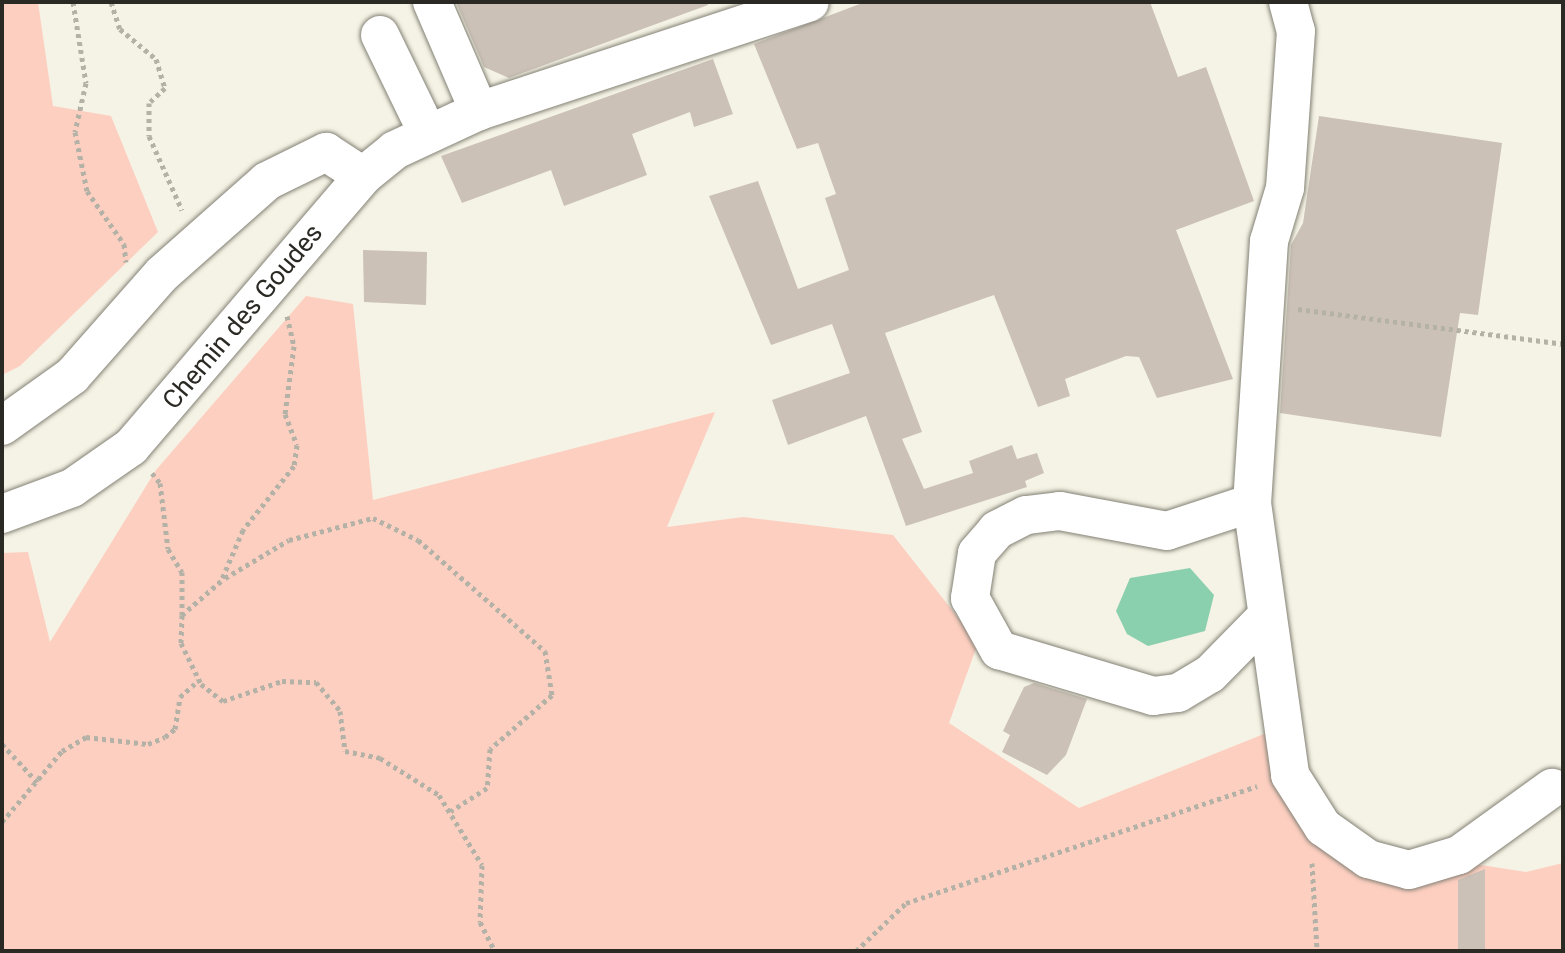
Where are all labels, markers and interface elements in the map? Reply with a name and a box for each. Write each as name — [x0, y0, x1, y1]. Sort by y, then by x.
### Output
street label: Chemin des Goudes — [156, 218, 330, 416]

